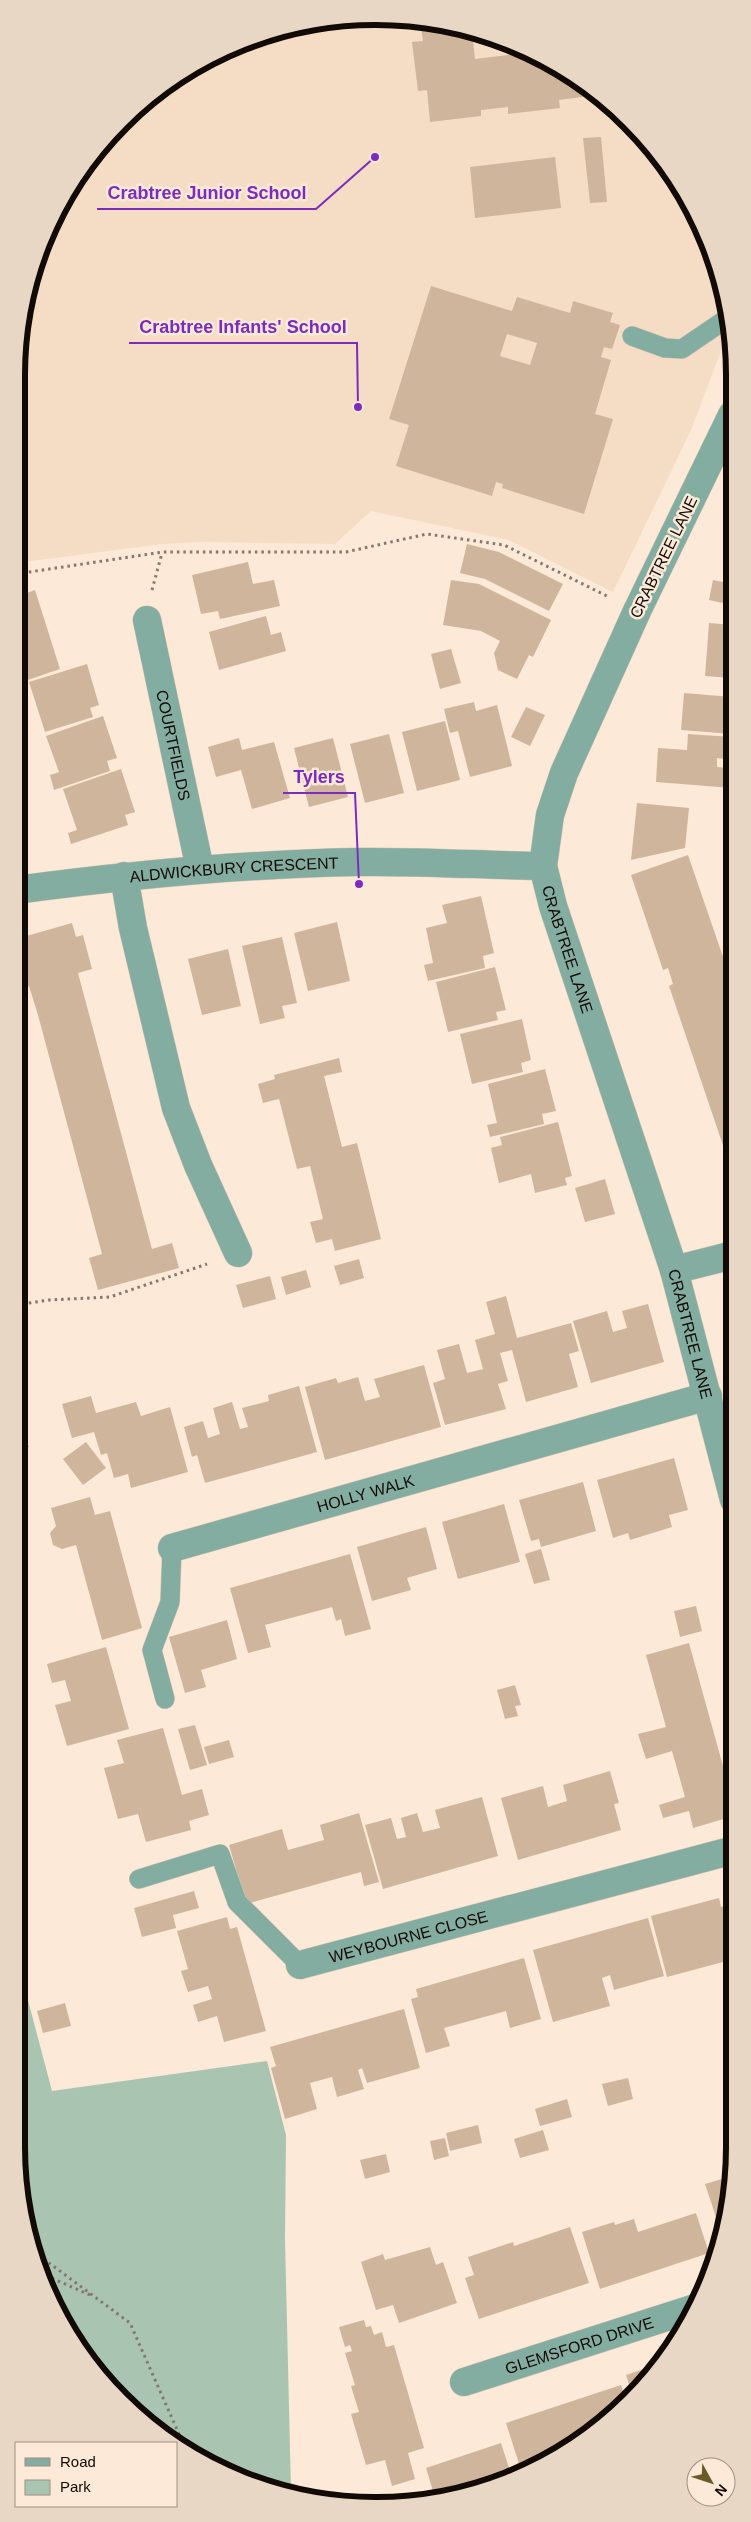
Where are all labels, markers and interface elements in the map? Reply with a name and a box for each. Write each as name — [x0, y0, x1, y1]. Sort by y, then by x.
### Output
callout: Crabtree Junior School — [97, 176, 316, 209]
text: Crabtree Junior School — [107, 183, 307, 203]
callout: Crabtree Infants' School — [129, 310, 357, 343]
text: Crabtree Infants' School — [139, 317, 347, 337]
street label: CRABTREE LANE — [627, 494, 700, 621]
street label: COURTFIELDS — [153, 688, 193, 802]
callout: Tylers — [283, 760, 355, 793]
text: Tylers — [293, 767, 345, 787]
street label: ALDWICKBURY CRESCENT — [129, 854, 339, 885]
street label: CRABTREE LANE — [539, 884, 596, 1015]
street label: CRABTREE LANE — [665, 1267, 715, 1401]
street label: HOLLY WALK — [315, 1472, 416, 1515]
street label: WEYBOURNE CLOSE — [327, 1908, 490, 1966]
street label: GLEMSFORD DRIVE — [503, 2314, 656, 2377]
legend — [15, 2442, 178, 2507]
text: Road — [60, 2453, 96, 2470]
north arrow — [686, 2457, 736, 2507]
text: Park — [60, 2478, 91, 2495]
text: N — [712, 2481, 730, 2499]

